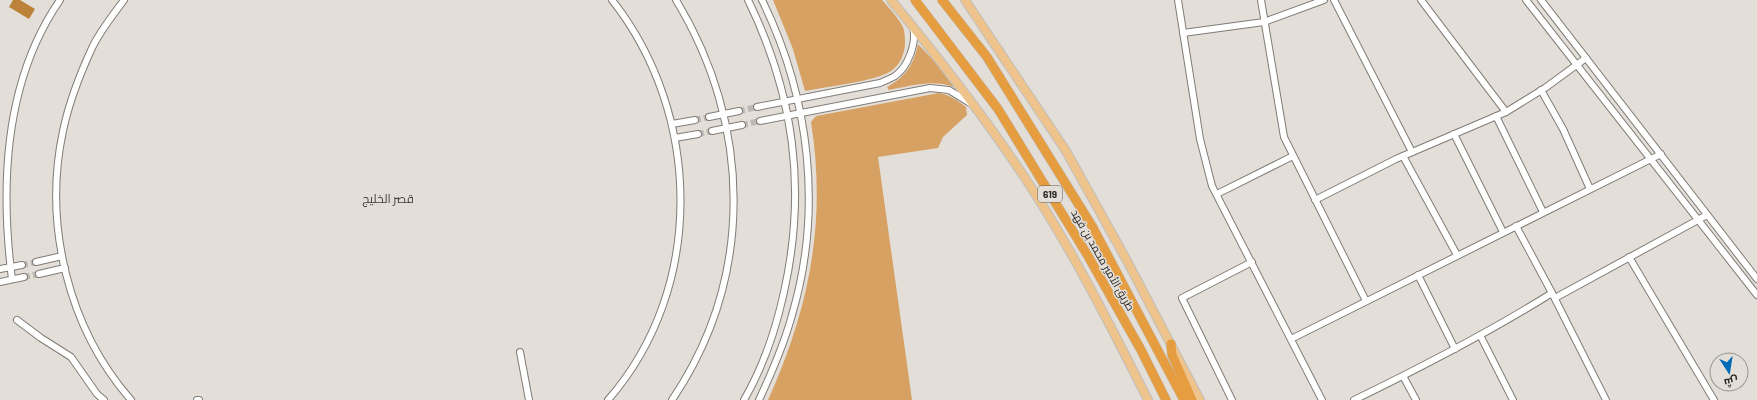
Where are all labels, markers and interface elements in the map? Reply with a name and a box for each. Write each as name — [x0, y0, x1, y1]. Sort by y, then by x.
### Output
road number: 619 — [1038, 186, 1062, 202]
district label: قصر الخليج — [362, 191, 414, 207]
street label: طريق الأمير محمد بن فهد — [1068, 207, 1138, 313]
north arrow — [1709, 352, 1749, 392]
text: ش — [1723, 373, 1739, 390]

